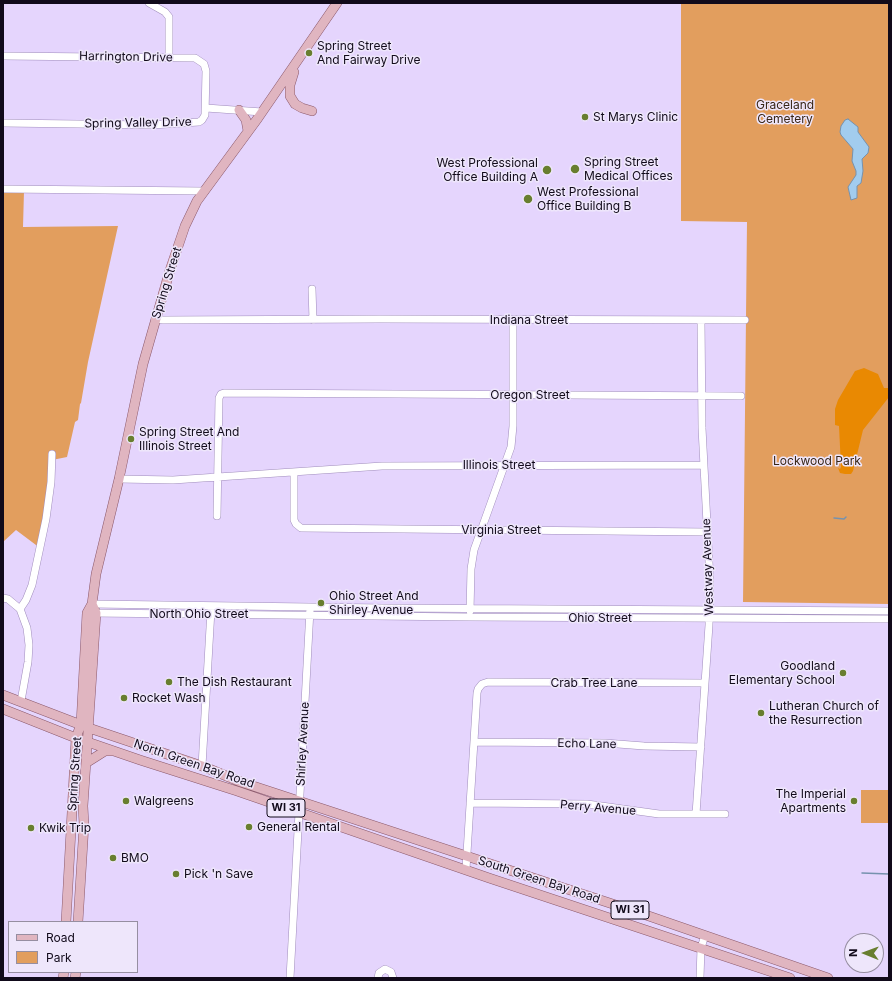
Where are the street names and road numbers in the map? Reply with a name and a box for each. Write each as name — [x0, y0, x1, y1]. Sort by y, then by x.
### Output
street label: Harrington Drive — [79, 49, 173, 65]
street label: Spring Valley Drive — [84, 115, 192, 131]
street label: Spring Street — [149, 245, 185, 321]
street label: Indiana Street — [490, 313, 568, 327]
street label: Oregon Street — [490, 388, 570, 402]
street label: Illinois Street — [463, 458, 535, 472]
street label: Westway Avenue — [699, 518, 717, 616]
street label: Virginia Street — [461, 523, 541, 537]
street label: North Ohio Street — [150, 607, 248, 621]
street label: Ohio Street — [568, 611, 632, 625]
street label: Crab Tree Lane — [550, 676, 638, 690]
street label: Shirley Avenue — [294, 702, 312, 786]
street label: Spring Street — [65, 736, 85, 812]
street label: Echo Lane — [557, 736, 617, 752]
street label: North Green Bay Road — [132, 737, 256, 791]
street label: Perry Avenue — [559, 798, 637, 818]
road number: WI 31 — [267, 799, 305, 817]
street label: South Green Bay Road — [476, 853, 602, 907]
road number: WI 31 — [611, 901, 649, 919]

